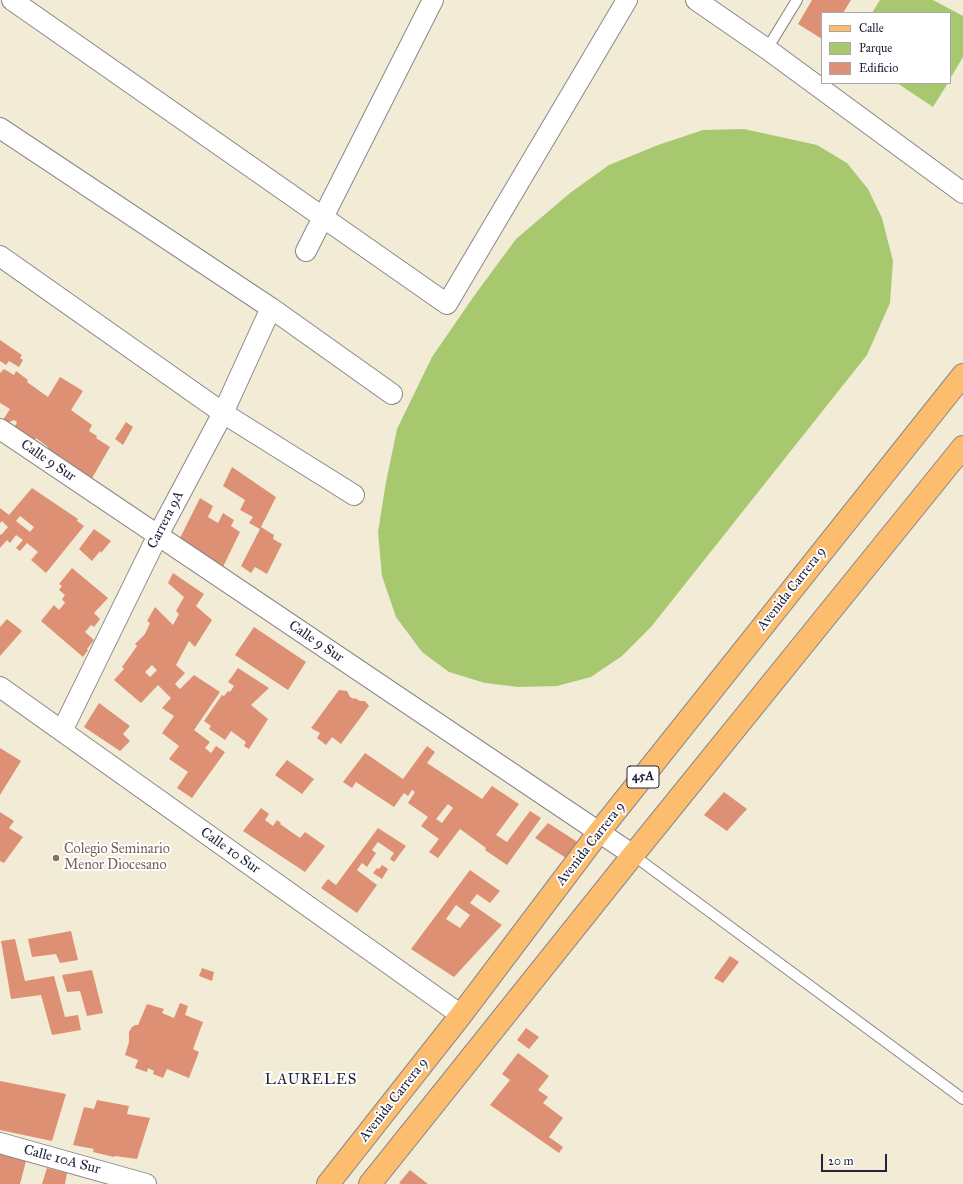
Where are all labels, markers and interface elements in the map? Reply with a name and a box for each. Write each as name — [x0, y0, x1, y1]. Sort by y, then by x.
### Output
legend — [821, 12, 951, 84]
text: Calle — [859, 21, 884, 35]
text: Parque — [859, 41, 892, 55]
text: Edificio — [859, 61, 898, 75]
street label: Calle 9 Sur — [17, 436, 79, 486]
street label: Carrera 9A — [144, 488, 188, 552]
street label: Avenida Carrera 9 — [754, 544, 830, 634]
street label: Calle 9 Sur — [285, 617, 347, 667]
road number: 45A — [627, 766, 659, 788]
street label: Avenida Carrera 9 — [553, 799, 629, 889]
street label: Calle 10 Sur — [197, 824, 263, 878]
place label: Colegio Seminario Menor Diocesano — [64, 842, 170, 874]
marker: Colegio Seminario Menor Diocesano — [51, 853, 61, 863]
street label: Avenida Carrera 9 — [356, 1055, 432, 1145]
district label: LAURELES — [265, 1071, 357, 1089]
street label: Calle 10A Sur — [22, 1142, 102, 1178]
scale bar — [823, 1146, 889, 1172]
text: 20 m — [828, 1154, 854, 1168]

